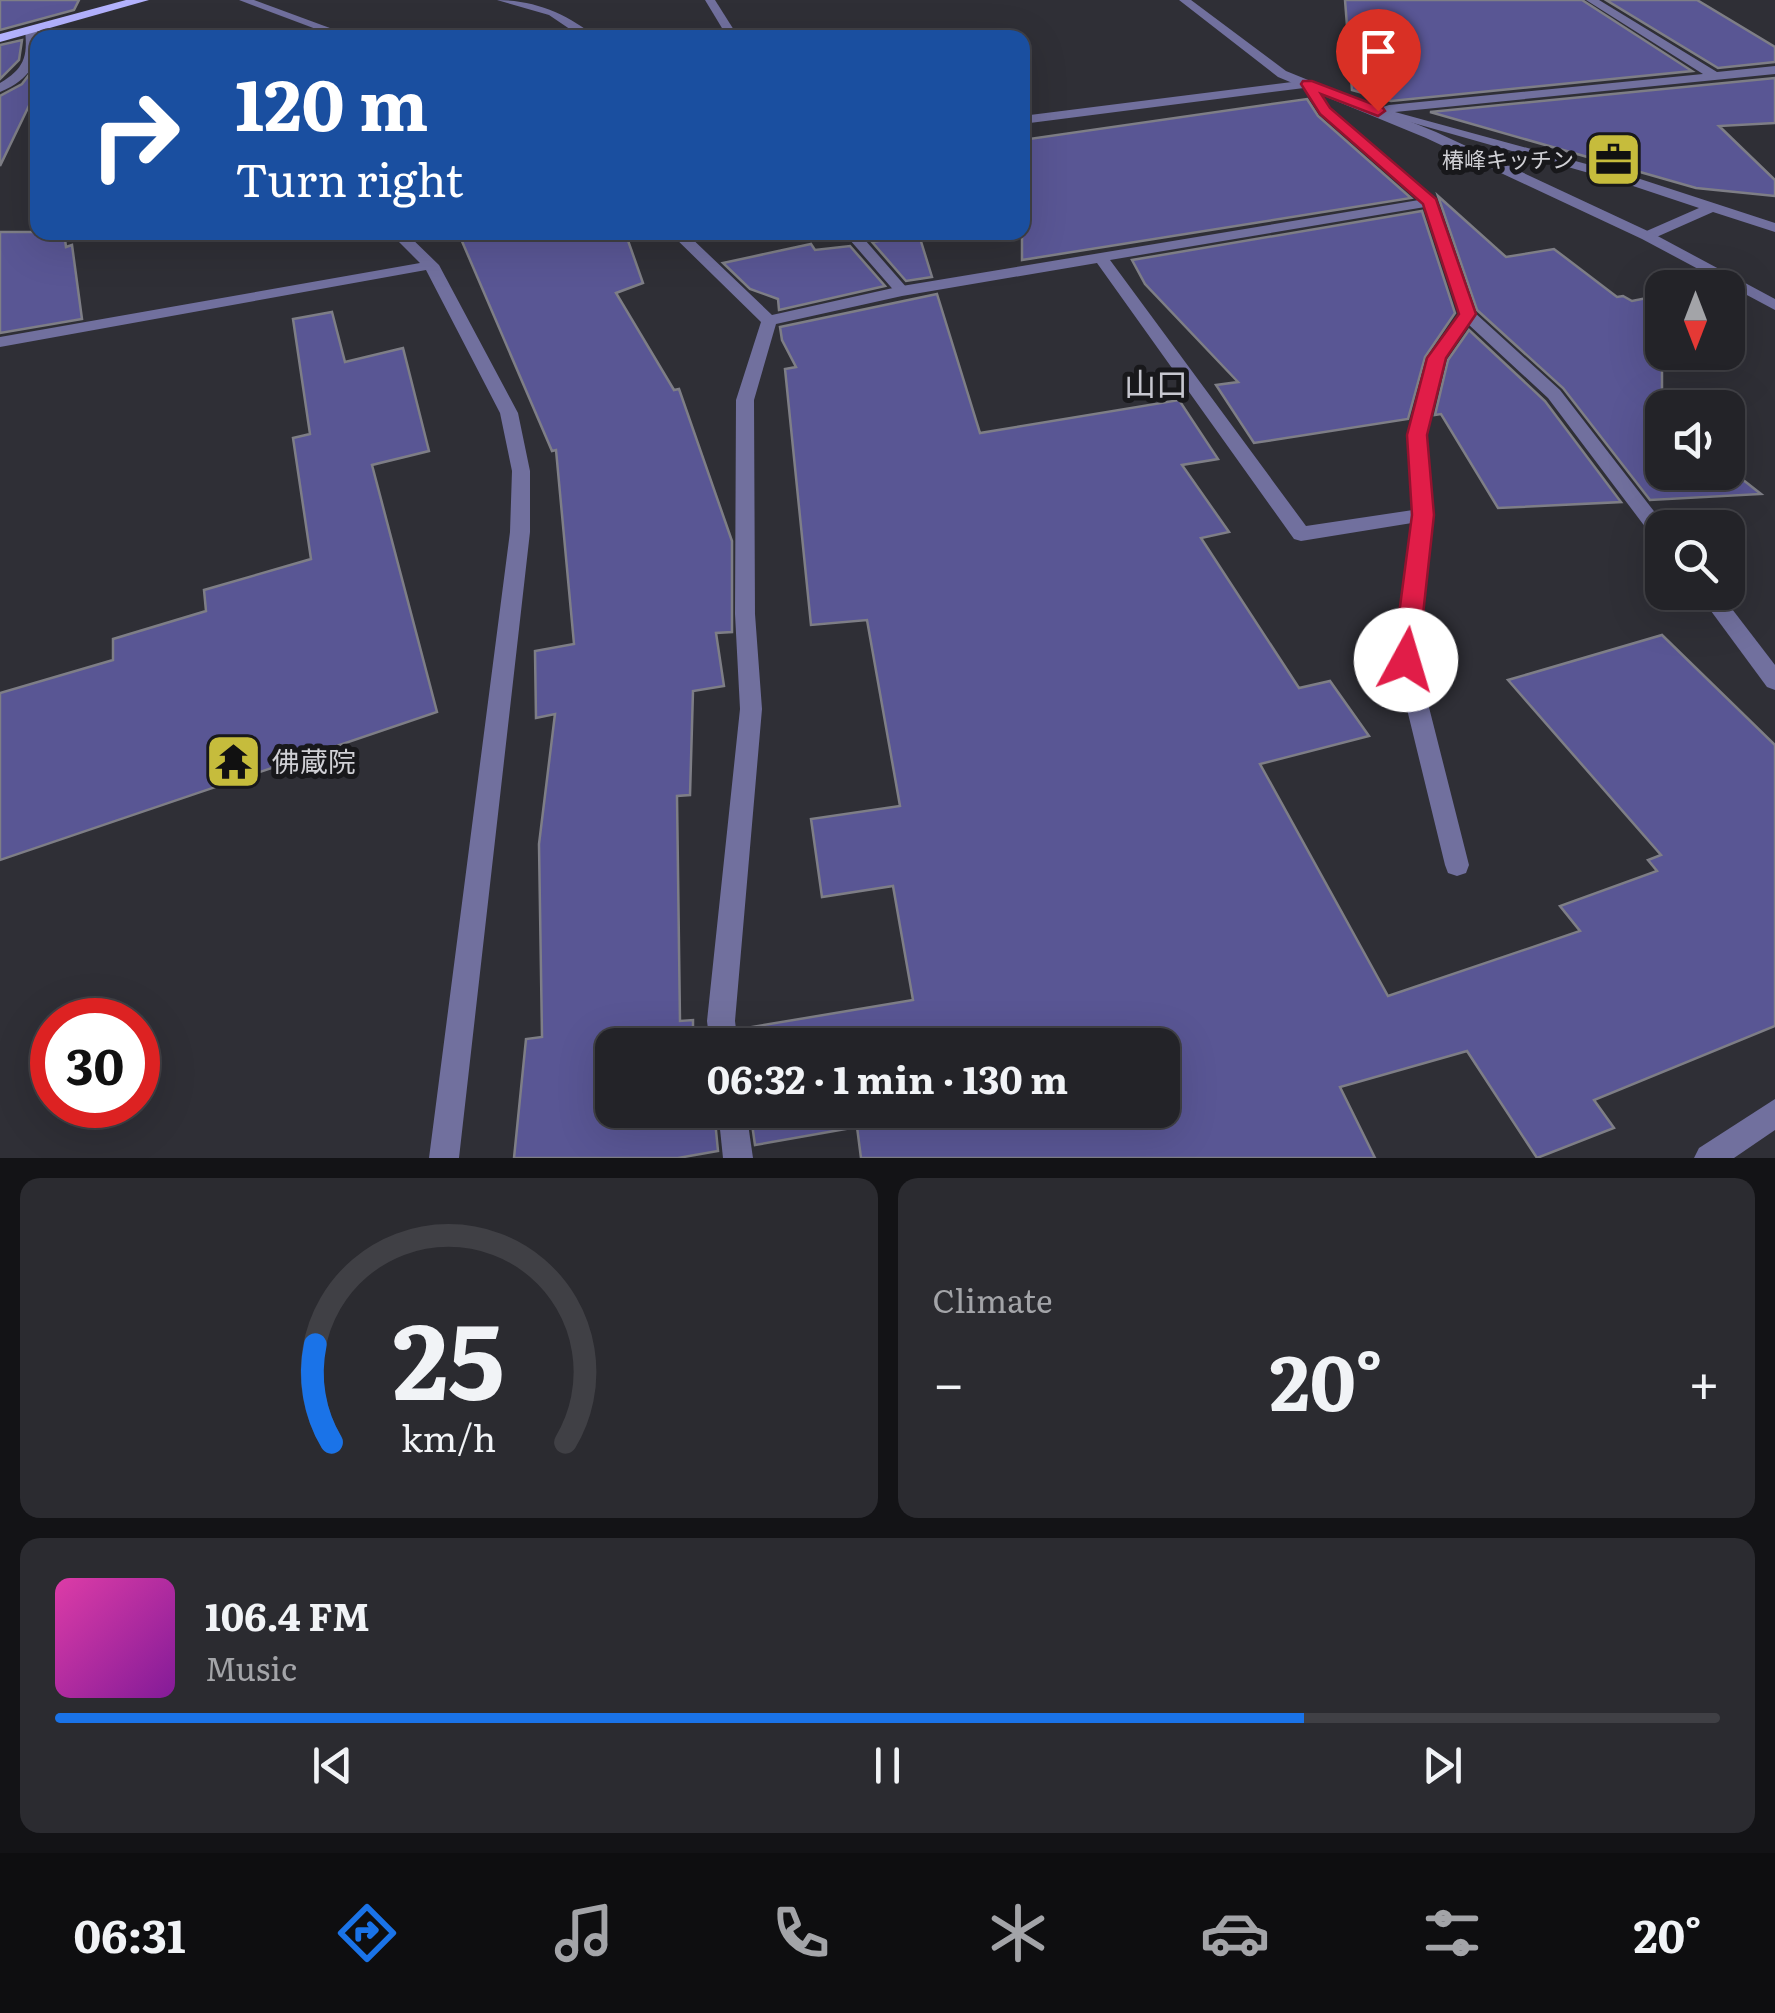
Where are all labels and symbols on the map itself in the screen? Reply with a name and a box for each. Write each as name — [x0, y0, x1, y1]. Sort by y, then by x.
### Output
pin — [1336, 9, 1421, 112]
office icon: 椿峰キッチン — [1583, 130, 1643, 190]
place label: 椿峰キッチン — [1442, 142, 1574, 175]
north arrow — [1645, 270, 1745, 370]
district label: 山口 — [1124, 358, 1188, 406]
position arrow — [1354, 608, 1458, 712]
temple icon: 佛蔵院 — [203, 732, 263, 792]
place label: 佛蔵院 — [272, 739, 356, 781]
speed limit sign: 30 — [30, 998, 160, 1128]

